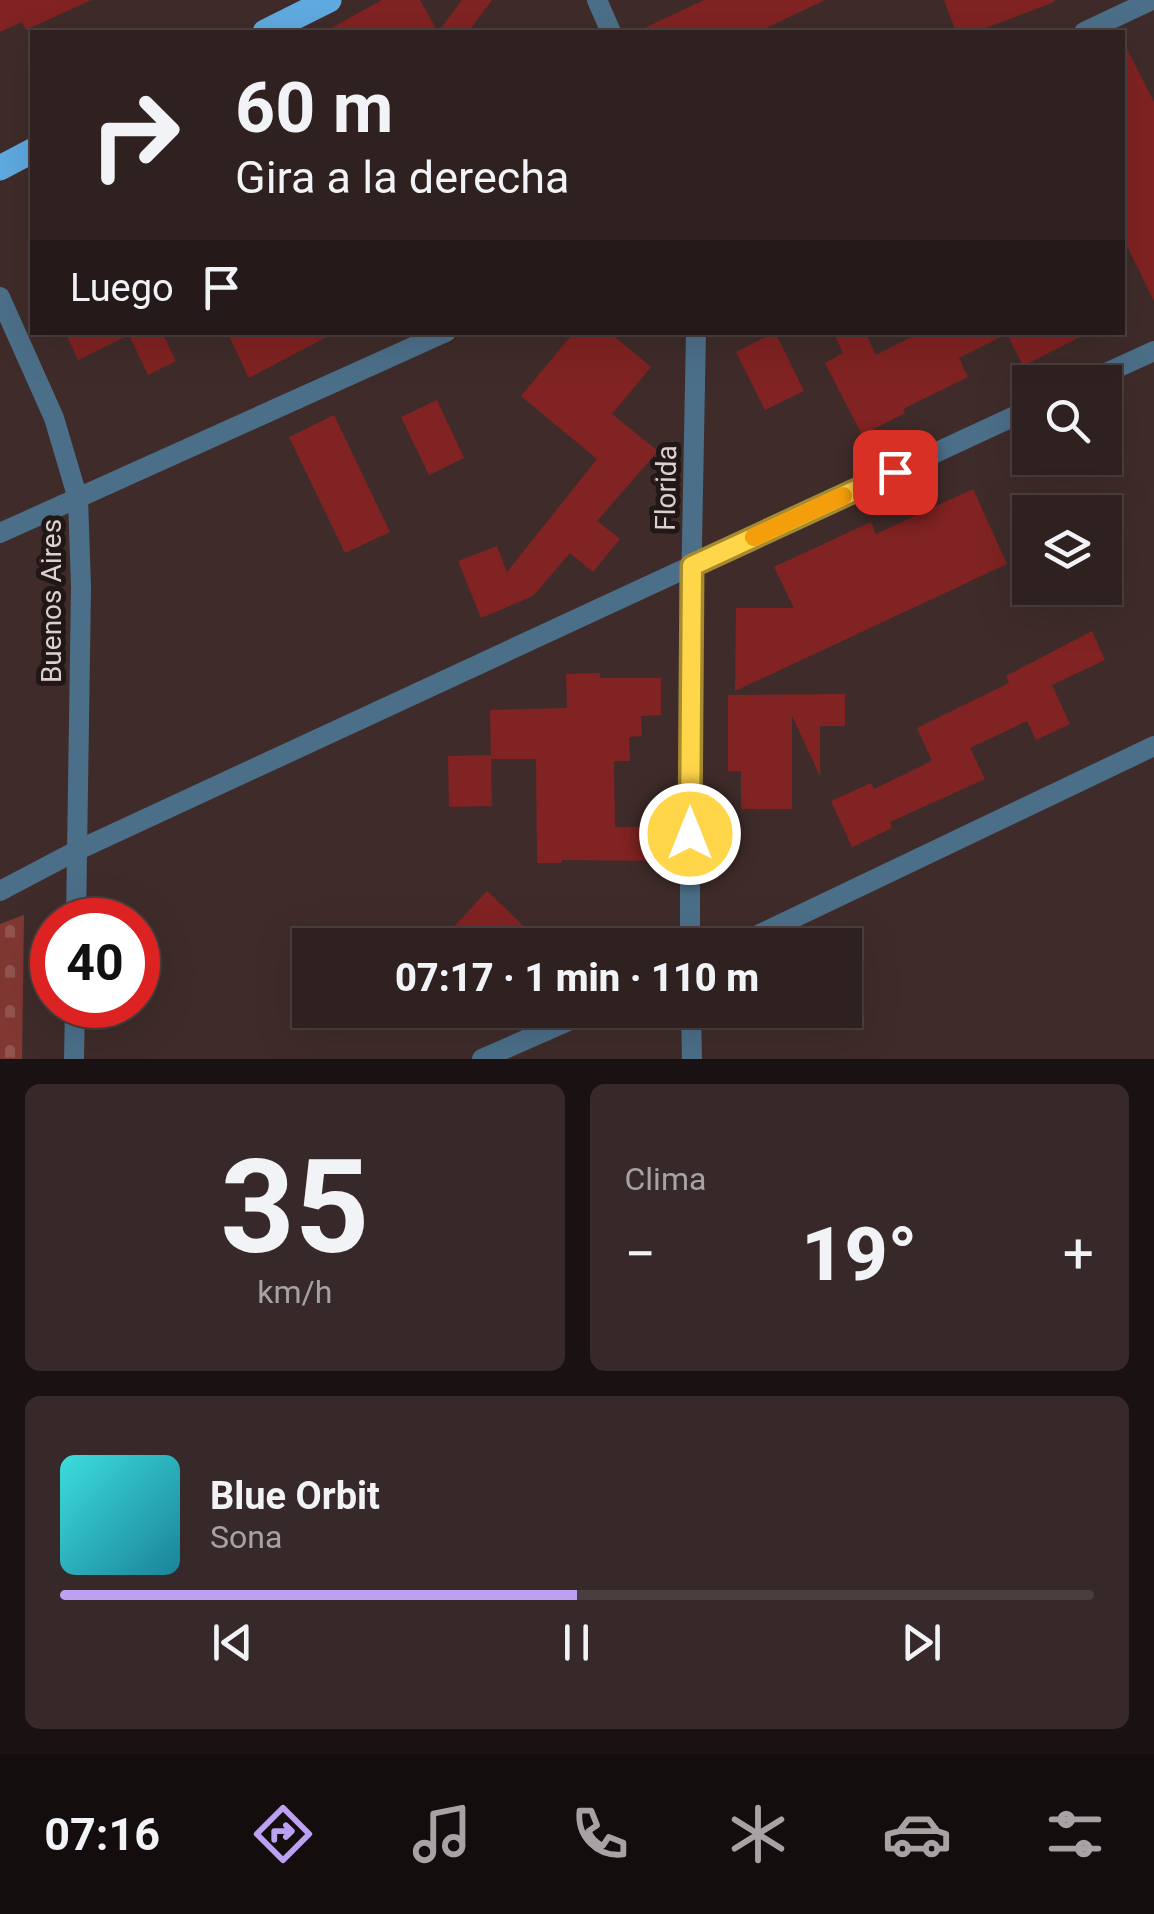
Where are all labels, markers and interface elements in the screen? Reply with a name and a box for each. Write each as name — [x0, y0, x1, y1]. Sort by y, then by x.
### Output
text: 60 m — [235, 67, 393, 149]
icon: right — [70, 70, 200, 200]
text: Gira a la derecha — [235, 151, 570, 204]
icon: arrive — [194, 260, 249, 315]
text: Luego — [70, 266, 174, 310]
map controls — [1012, 365, 1122, 605]
button: search — [1012, 365, 1122, 475]
pin — [853, 430, 938, 515]
street label: Florida — [649, 445, 683, 531]
icon: arrive — [868, 445, 923, 500]
button: layers — [1012, 495, 1122, 605]
street label: Buenos Aires — [35, 519, 68, 683]
position arrow — [638, 782, 742, 886]
speed limit sign: 40 — [30, 898, 160, 1028]
text: 07:17 · 1 min · 110 m — [395, 956, 759, 1000]
text: 35 — [220, 1131, 369, 1284]
text: Clima — [625, 1160, 706, 1198]
text: 19° — [801, 1210, 917, 1298]
text: − — [625, 1222, 656, 1286]
text: + — [1063, 1222, 1094, 1286]
text: km/h — [257, 1273, 332, 1311]
text: Blue Orbit — [210, 1474, 380, 1518]
text: Sona — [210, 1518, 282, 1556]
icon: previous — [205, 1615, 260, 1670]
icon: pause — [549, 1615, 604, 1670]
icon: next — [894, 1615, 949, 1670]
icon: directions — [248, 1799, 318, 1869]
icon: music — [407, 1799, 477, 1869]
icon: phone — [565, 1799, 635, 1869]
icon: climate — [723, 1799, 793, 1869]
icon: car — [882, 1799, 952, 1869]
icon: filters — [1040, 1799, 1110, 1869]
text: 07:16 — [44, 1808, 160, 1861]

